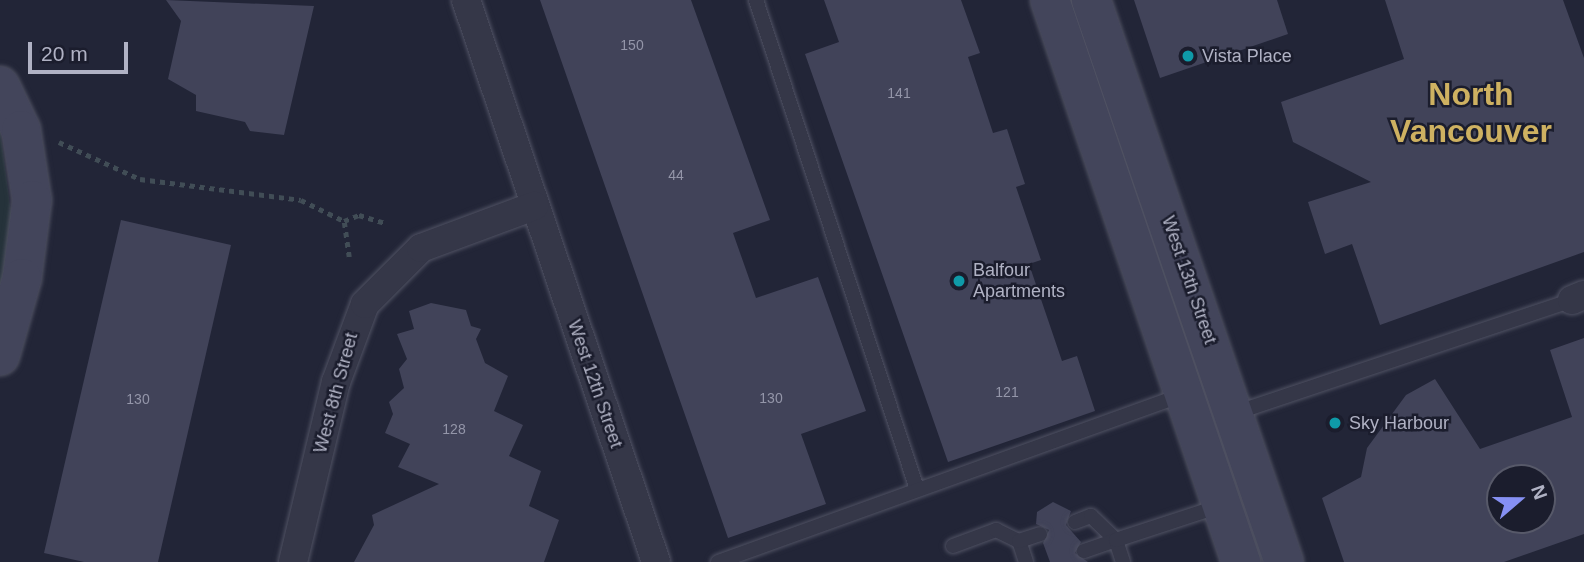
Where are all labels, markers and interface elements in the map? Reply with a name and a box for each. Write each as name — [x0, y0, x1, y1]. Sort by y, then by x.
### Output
scale bar — [32, 28, 131, 72]
house number: 150 — [620, 37, 644, 53]
text: 20 m — [41, 42, 88, 65]
place label: Vista Place — [1202, 45, 1292, 67]
marker: Vista Place — [1180, 48, 1196, 64]
district label: North Vancouver — [1390, 76, 1552, 151]
house number: 141 — [887, 85, 911, 101]
house number: 44 — [668, 167, 684, 183]
street label: West 13th Street — [1157, 213, 1221, 347]
place label: Balfour Apartments — [973, 260, 1065, 302]
marker: Balfour Apartments — [951, 273, 967, 289]
street label: West 12th Street — [563, 317, 627, 451]
street label: West 8th Street — [310, 330, 362, 456]
house number: 121 — [995, 384, 1019, 400]
house number: 130 — [759, 390, 783, 406]
house number: 130 — [126, 391, 150, 407]
place label: Sky Harbour — [1349, 412, 1449, 434]
marker: Sky Harbour — [1327, 415, 1343, 431]
house number: 128 — [442, 421, 466, 437]
north arrow — [1486, 464, 1556, 534]
text: N — [1527, 482, 1552, 502]

